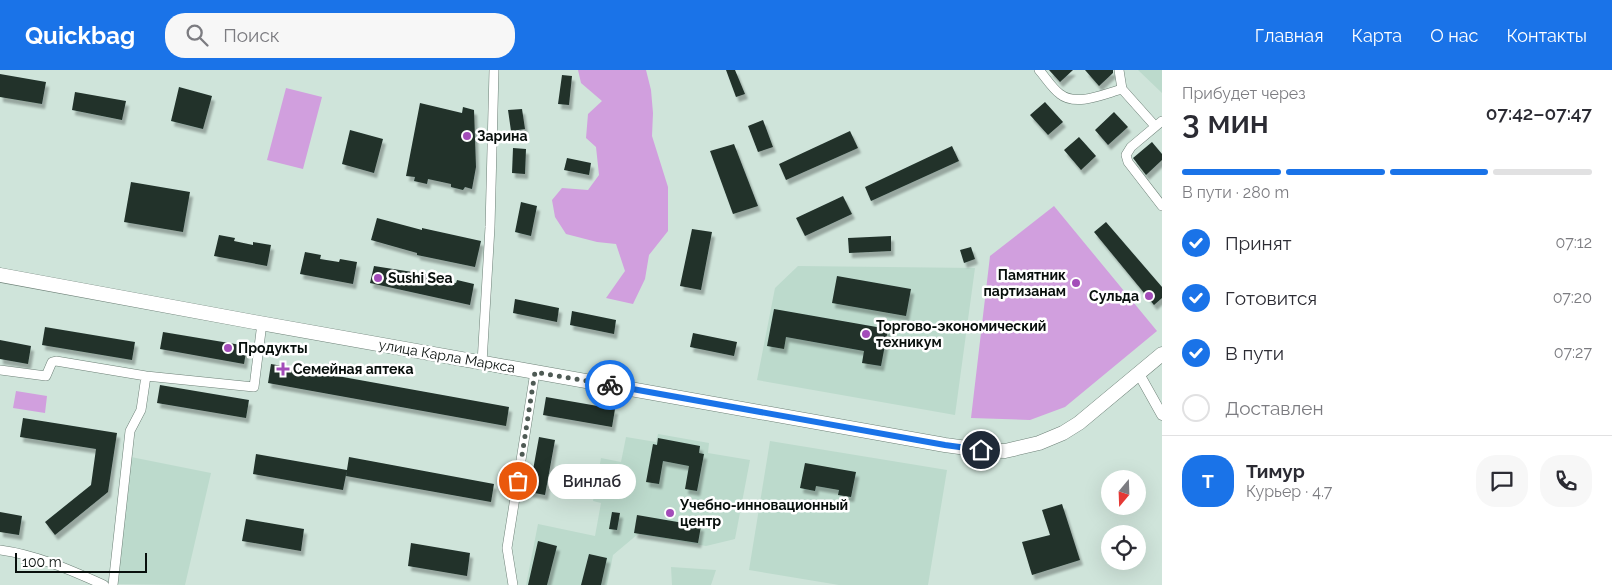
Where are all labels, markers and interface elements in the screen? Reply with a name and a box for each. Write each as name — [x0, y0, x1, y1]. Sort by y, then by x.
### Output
search box — [165, 13, 515, 58]
text: Quickbag — [25, 21, 135, 50]
icon: search — [183, 21, 211, 49]
text: Поиск — [223, 24, 280, 46]
text: Главная — [1255, 25, 1323, 46]
text: Карта — [1351, 25, 1402, 46]
text: О нас — [1430, 25, 1478, 46]
text: Контакты — [1506, 25, 1587, 46]
text: Прибудет через — [1182, 84, 1306, 103]
text: 07:42–07:47 — [1486, 102, 1592, 124]
text: 3 мин — [1182, 103, 1269, 140]
place label: Зарина — [477, 128, 527, 144]
marker: Зарина — [461, 130, 473, 142]
text: В пути · 280 m — [1182, 183, 1289, 202]
icon: check — [1182, 229, 1210, 257]
text: Принят — [1225, 232, 1292, 254]
text: 07:12 — [1556, 233, 1592, 252]
place label: Памятник партизанам — [984, 267, 1066, 299]
place label: Sushi Sea — [388, 270, 453, 286]
marker: Sushi Sea — [372, 272, 384, 284]
marker: Памятник партизанам — [1070, 277, 1082, 289]
icon: check — [1182, 284, 1210, 312]
text: Готовится — [1225, 287, 1317, 309]
place label: Сульда — [1089, 288, 1139, 304]
text: 07:20 — [1553, 288, 1592, 307]
marker: Сульда — [1143, 290, 1155, 302]
place label: Торгово-экономический техникум — [876, 318, 1046, 350]
marker: Торгово-экономический техникум — [860, 328, 872, 340]
street label: улица Карла Маркса — [378, 336, 516, 376]
icon: check — [1182, 339, 1210, 367]
place label: Продукты — [238, 340, 308, 356]
marker: Продукты — [222, 342, 234, 354]
text: В пути — [1225, 342, 1284, 364]
text: 07:27 — [1554, 343, 1592, 362]
courier — [585, 360, 635, 410]
place label: Семейная аптека — [293, 361, 413, 377]
marker: Семейная аптека — [277, 363, 289, 375]
icon: bike — [596, 371, 624, 399]
text: Доставлен — [1225, 397, 1324, 419]
pin — [960, 429, 1002, 471]
icon: home — [967, 436, 995, 464]
button: chat — [1476, 455, 1528, 507]
button: phone — [1540, 455, 1592, 507]
pin — [497, 460, 539, 502]
text: Тимур — [1246, 460, 1305, 482]
callout: Винлаб — [548, 464, 636, 498]
icon: bag — [504, 467, 532, 495]
north arrow — [1101, 470, 1146, 515]
map controls — [1101, 470, 1146, 570]
text: Т — [1202, 470, 1214, 492]
text: Винлаб — [563, 472, 621, 491]
text: Курьер · 4.7 — [1246, 482, 1332, 501]
place label: Учебно-инновационный центр — [679, 497, 848, 529]
marker: Учебно-инновационный центр — [664, 507, 676, 519]
button: locate — [1101, 525, 1146, 570]
scale bar — [15, 550, 148, 573]
text: 100 m — [22, 554, 62, 570]

